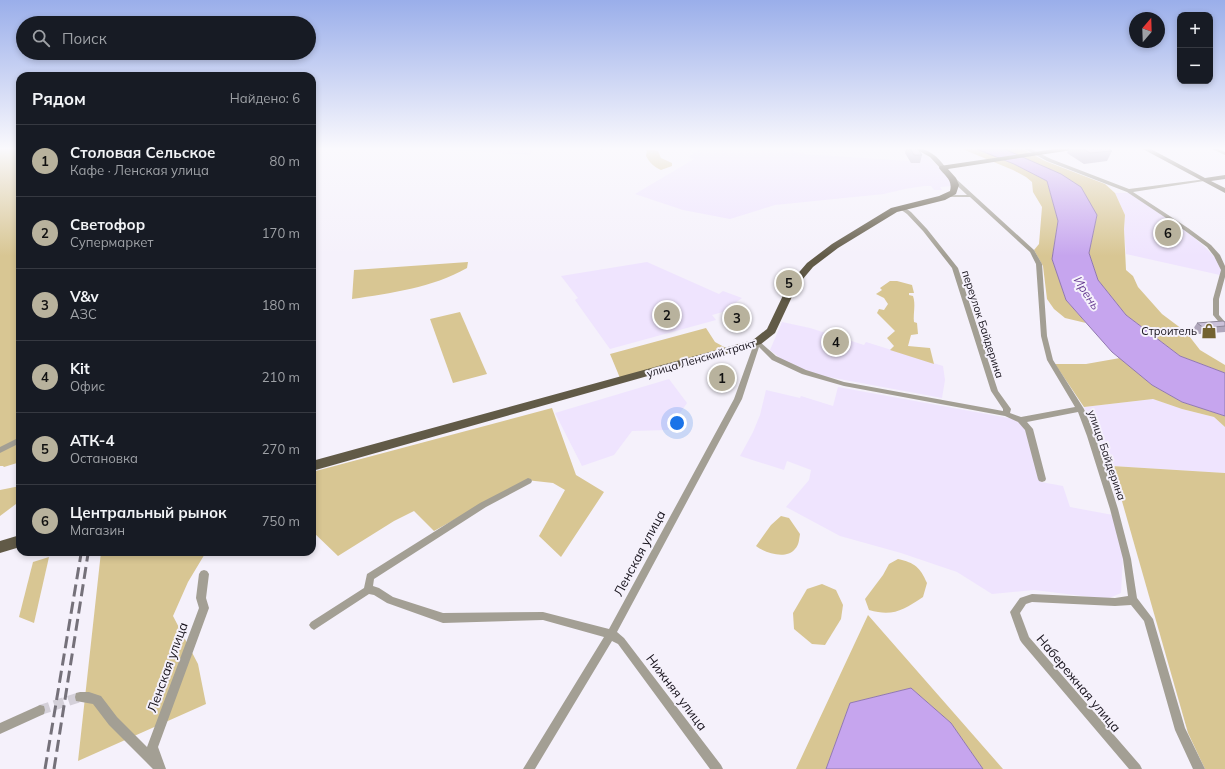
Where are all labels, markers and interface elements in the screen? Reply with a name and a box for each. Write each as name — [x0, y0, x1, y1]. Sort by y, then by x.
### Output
north arrow — [1129, 12, 1165, 48]
map controls — [1177, 12, 1213, 84]
button: + — [1177, 12, 1213, 48]
search box — [16, 16, 316, 60]
icon: search — [30, 27, 52, 49]
text: Поиск — [62, 29, 107, 48]
button: − — [1177, 48, 1213, 84]
text: Рядом — [32, 88, 86, 109]
text: Найдено: 6 — [230, 90, 300, 106]
text: Столовая Сельское — [70, 143, 215, 162]
text: 1 — [41, 153, 49, 169]
text: 80 m — [270, 153, 300, 169]
text: Кафе · Ленская улица — [70, 162, 209, 178]
text: Светофор — [70, 215, 145, 234]
pin: 6 — [1155, 218, 1181, 248]
text: 2 — [41, 225, 49, 241]
text: 170 m — [262, 225, 300, 241]
text: Супермаркет — [70, 234, 153, 250]
pin: 5 — [776, 268, 802, 298]
street label: переулок Байдерина — [959, 268, 1007, 380]
water label: Ирень — [1071, 274, 1104, 313]
text: V&v — [70, 287, 99, 306]
text: 3 — [41, 297, 49, 313]
text: 180 m — [262, 297, 300, 313]
pin: 2 — [654, 300, 680, 330]
pin: 3 — [724, 303, 750, 333]
text: АЗС — [70, 306, 97, 322]
shop icon: Строитель — [1200, 322, 1218, 340]
place label: Строитель — [1141, 324, 1197, 338]
pin: 4 — [823, 327, 849, 357]
street label: улица Ленский тракт — [645, 336, 757, 380]
text: Kit — [70, 359, 90, 378]
pin: 1 — [709, 363, 735, 393]
text: 4 — [41, 369, 49, 385]
text: 210 m — [262, 369, 300, 385]
text: Офис — [70, 378, 105, 394]
street label: улица Байдерина — [1085, 408, 1129, 502]
your location — [667, 413, 687, 433]
text: АТК-4 — [70, 431, 114, 450]
text: 5 — [41, 441, 49, 457]
text: 270 m — [262, 441, 300, 457]
text: Остановка — [70, 450, 138, 466]
text: Центральный рынок — [70, 503, 227, 522]
street label: Ленская улица — [610, 507, 668, 599]
text: 6 — [41, 513, 49, 529]
text: 750 m — [262, 513, 300, 529]
text: Магазин — [70, 522, 125, 538]
street label: Ленская улица — [143, 620, 191, 714]
street label: Набережная улица — [1034, 631, 1124, 735]
street label: Нижняя улица — [643, 651, 711, 733]

